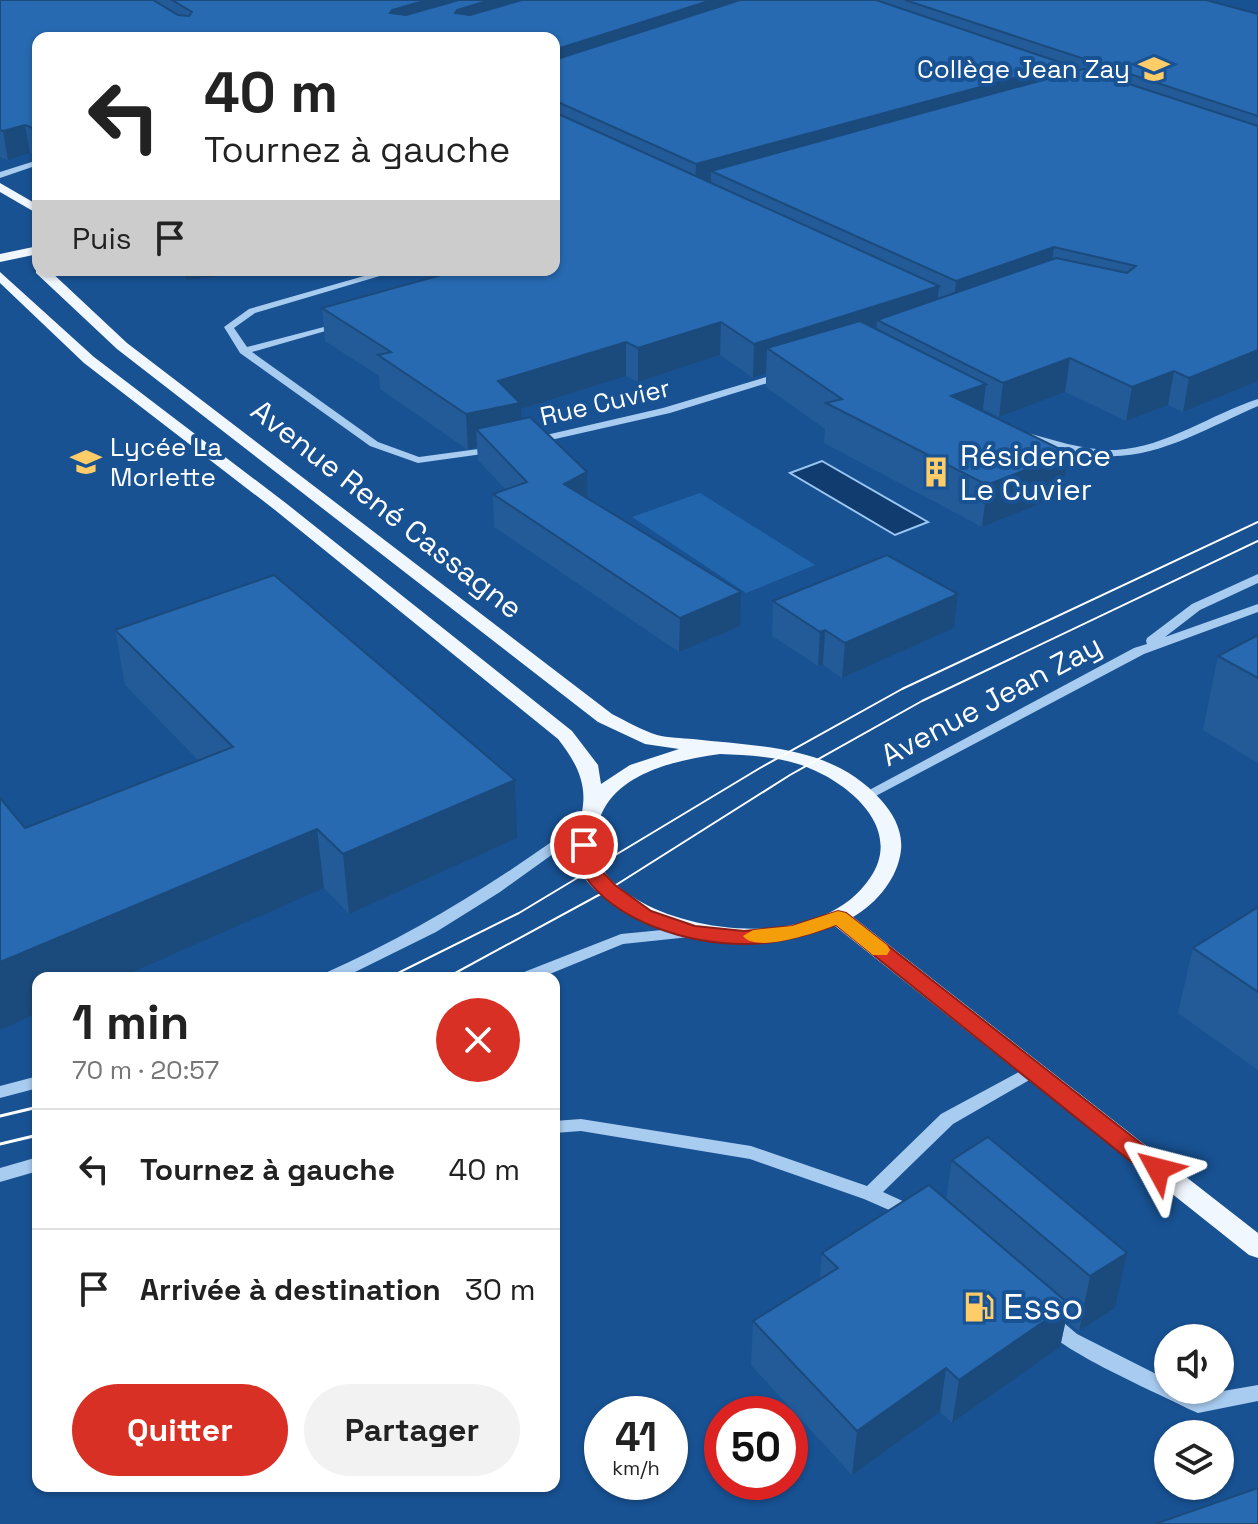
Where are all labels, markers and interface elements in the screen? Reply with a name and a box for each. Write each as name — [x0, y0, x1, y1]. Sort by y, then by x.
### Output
place label: Collège Jean Zay — [917, 52, 1130, 86]
school or university icon: Collège Jean Zay — [1137, 52, 1171, 86]
text: 40 m — [204, 57, 338, 128]
icon: left — [72, 64, 176, 168]
text: Tournez à gauche — [204, 127, 510, 173]
icon: arrive — [148, 216, 192, 260]
text: Puis — [72, 219, 132, 258]
street label: Rue Cuvier — [537, 371, 673, 433]
street label: Avenue René Cassagne — [243, 391, 531, 627]
place label: Lycée La Morlette — [110, 430, 222, 494]
place label: Résidence Le Cuvier — [960, 436, 1111, 509]
school or university icon: Lycée La Morlette — [69, 445, 103, 479]
building icon: Résidence Le Cuvier — [919, 455, 953, 489]
street label: Avenue Jean Zay — [874, 625, 1108, 775]
pin — [550, 811, 618, 879]
icon: arrive — [562, 823, 606, 867]
text: 1 min — [72, 992, 189, 1053]
button: close — [436, 998, 520, 1082]
text: 70 m · 20:57 — [72, 1053, 219, 1087]
position arrow — [1116, 1127, 1200, 1211]
icon: left — [72, 1147, 116, 1191]
text: Tournez à gauche — [140, 1150, 395, 1189]
text: 40 m — [449, 1150, 520, 1189]
icon: arrive — [72, 1267, 116, 1311]
text: Arrivée à destination — [140, 1270, 441, 1309]
text: 30 m — [465, 1270, 536, 1309]
place label: Esso — [1003, 1284, 1083, 1330]
fuel station icon: Esso — [962, 1290, 996, 1324]
map controls — [1154, 1324, 1234, 1500]
button: sound — [1154, 1324, 1234, 1404]
button: Quitter — [72, 1384, 288, 1476]
button: Partager — [304, 1384, 520, 1476]
speed limit sign: 50 — [704, 1396, 808, 1500]
text: 41 — [615, 1412, 657, 1463]
button: layers — [1154, 1420, 1234, 1500]
text: km/h — [612, 1455, 660, 1481]

